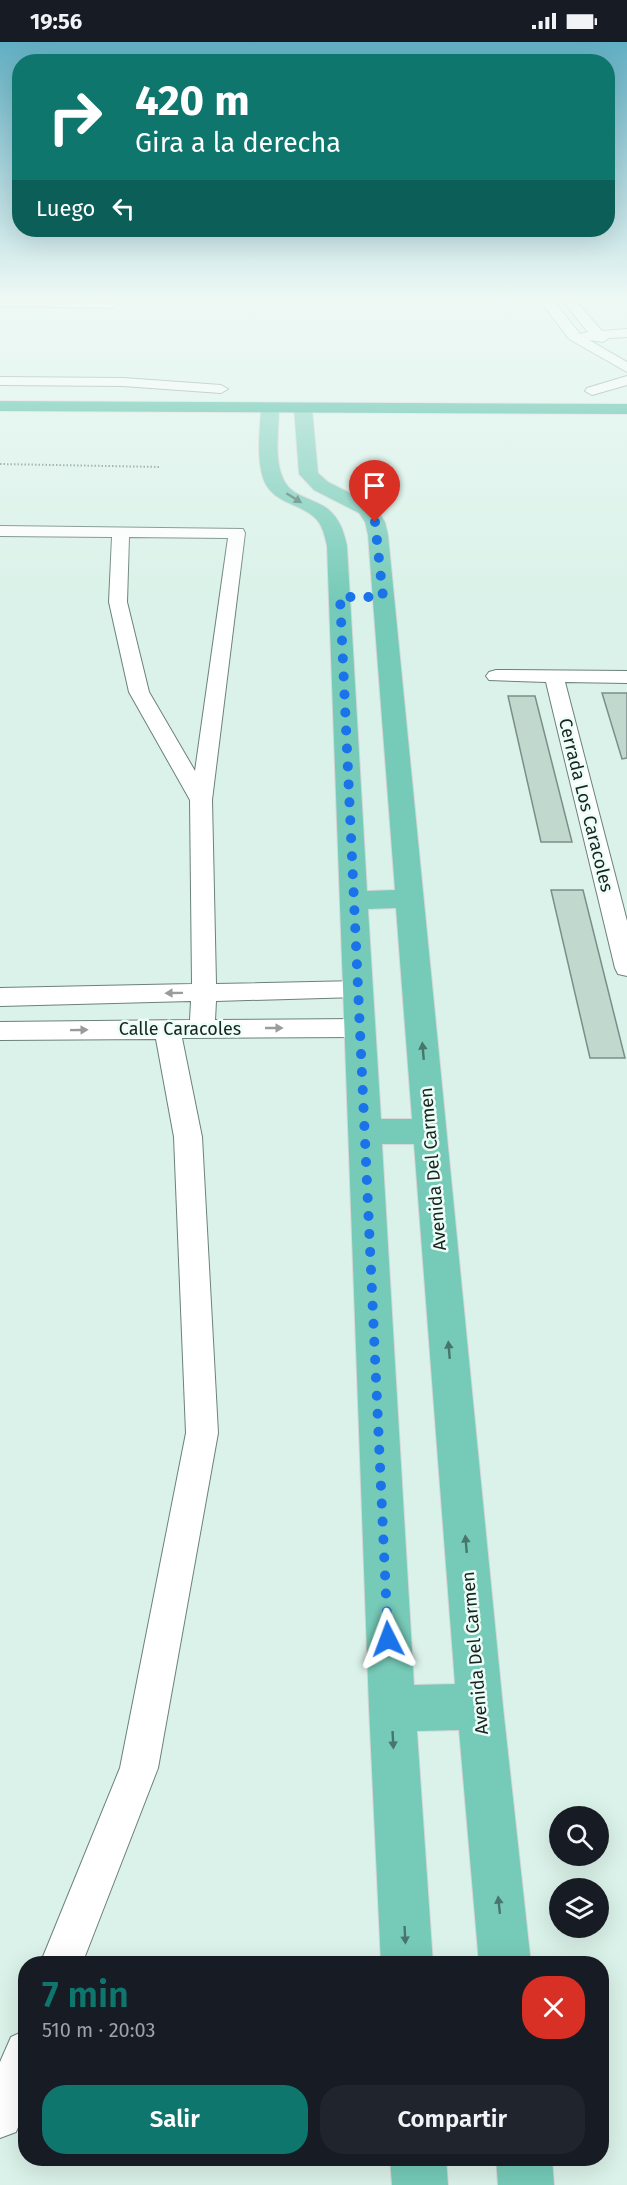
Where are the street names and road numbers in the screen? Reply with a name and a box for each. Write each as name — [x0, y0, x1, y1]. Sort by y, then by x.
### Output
street label: Cerrada Los Caracoles — [554, 716, 618, 894]
street label: Calle Caracoles — [119, 1018, 241, 1040]
street label: Avenida Del Carmen — [415, 1086, 451, 1252]
street label: Avenida Del Carmen — [457, 1570, 493, 1736]

